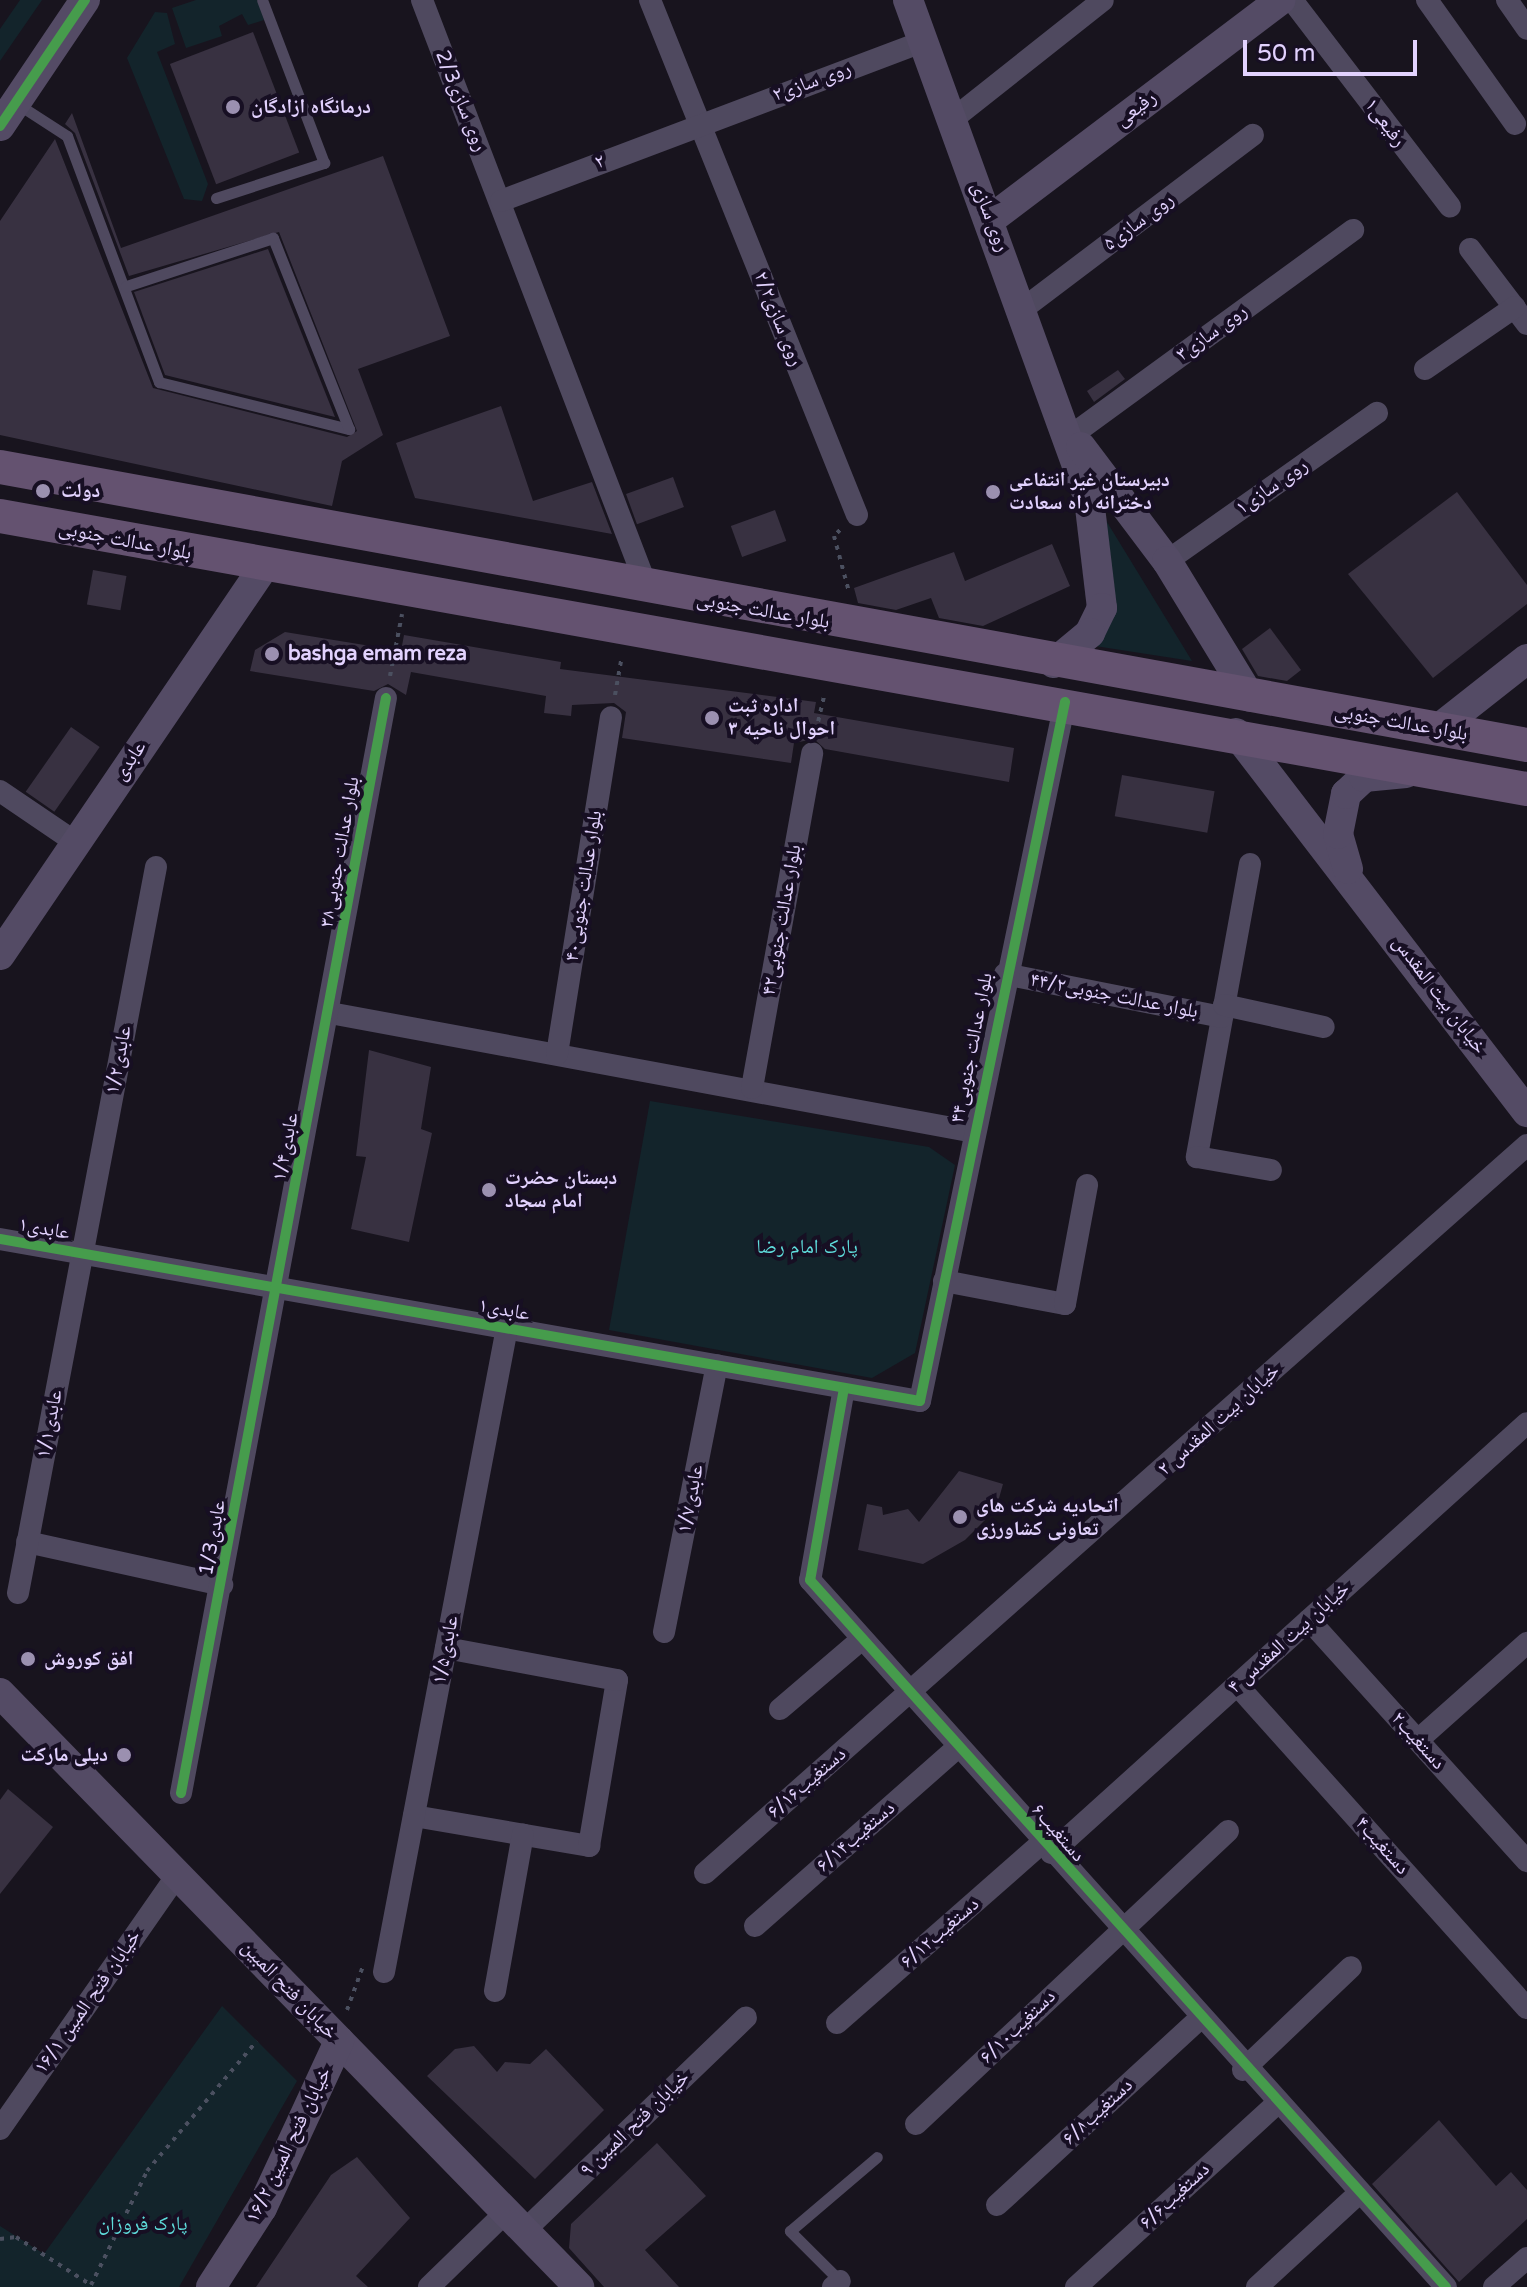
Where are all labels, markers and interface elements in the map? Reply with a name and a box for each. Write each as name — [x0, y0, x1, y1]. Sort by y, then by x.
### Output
scale bar — [1247, 24, 1421, 74]
text: 50 m — [1257, 39, 1315, 68]
street label: روی سازی2/3 — [430, 47, 492, 155]
street label: روی سازی۲ — [769, 57, 855, 107]
street label: رفیعی — [1111, 86, 1161, 132]
street label: رفیعی۱ — [1359, 94, 1411, 152]
place label: درمانگاه ازادگان — [251, 95, 371, 119]
marker: درمانگاه ازادگان — [222, 96, 244, 118]
street label: ۲ — [592, 149, 608, 175]
street label: روی سازی — [966, 179, 1014, 255]
street label: روی سازی۵ — [1099, 188, 1179, 256]
street label: روی سازی۲/۲ — [748, 268, 808, 370]
street label: روی سازی۳ — [1172, 299, 1252, 367]
street label: روی سازی۱ — [1232, 454, 1312, 520]
place label: دبیرستان غیر انتفاعی دخترانه راه سعادت — [1009, 468, 1170, 515]
place label: دولت — [61, 479, 100, 503]
marker: دولت — [32, 480, 54, 502]
marker: دبیرستان غیر انتفاعی دخترانه راه سعادت — [984, 483, 1002, 501]
street label: بلوار عدالت جنوبی — [57, 516, 193, 566]
street label: بلوار عدالت جنوبی — [695, 587, 831, 635]
place label: bashga emam reza — [288, 642, 467, 666]
marker: bashga emam reza — [263, 645, 281, 663]
place label: اداره ثبت احوال ناحیه ۳ — [728, 694, 835, 741]
street label: بلوار عدالت جنوبی — [1333, 699, 1469, 747]
marker: اداره ثبت احوال ناحیه ۳ — [703, 709, 721, 727]
street label: عابدی — [108, 737, 152, 785]
street label: بلوار عدالت جنوبی۳۸ — [315, 775, 365, 929]
street label: بلوار عدالت جنوبی۴۰ — [560, 809, 608, 963]
street label: بلوار عدالت جنوبی۴۲ — [757, 843, 807, 997]
street label: خیابان بیت المقدس — [1387, 931, 1491, 1059]
street label: بلوار عدالت جنوبی۴۴/۲ — [1028, 968, 1200, 1024]
street label: بلوار عدالت جنوبی۴۴ — [946, 971, 998, 1125]
street label: عابدی۱/۲ — [101, 1024, 137, 1096]
street label: عابدی۱/۴ — [268, 1111, 304, 1183]
place label: دبستان حضرت امام سجاد — [505, 1166, 617, 1213]
marker: دبستان حضرت امام سجاد — [480, 1181, 498, 1199]
street label: عابدی۱ — [17, 1213, 71, 1245]
park label: پارک امام رضا — [756, 1235, 858, 1259]
street label: ۱عابدی — [477, 1294, 531, 1326]
street label: خیابان بیت المقدس ۲ — [1153, 1359, 1285, 1481]
street label: عابدی۱/۱ — [32, 1388, 68, 1460]
street label: عابدی۱/۷ — [673, 1463, 709, 1535]
place label: اتحادیه شرکت های تعاونی کشاورزی — [976, 1494, 1119, 1541]
street label: عابدی1/3 — [195, 1498, 231, 1578]
marker: اتحادیه شرکت های تعاونی کشاورزی — [951, 1508, 969, 1526]
street label: خیابان بیت المقدس ۴ — [1223, 1577, 1355, 1699]
street label: عابدی۱/۵ — [428, 1614, 464, 1686]
place label: افق کوروش — [44, 1647, 133, 1671]
marker: افق کوروش — [19, 1650, 37, 1668]
street label: ۲دستغیب — [1386, 1707, 1450, 1775]
street label: دستغیب۶/۱۶ — [763, 1742, 851, 1824]
place label: دیلی مارکت — [21, 1743, 108, 1767]
marker: دیلی مارکت — [115, 1746, 133, 1764]
street label: دستغیب۶/۱۴ — [812, 1796, 900, 1878]
street label: دستغیب۶ — [1026, 1799, 1090, 1867]
street label: دستغیب۴ — [1350, 1812, 1414, 1880]
street label: دستغیب۶/۱۲ — [896, 1892, 984, 1974]
street label: خیابان فتح المبین ۱۶/۱ — [30, 1926, 146, 2078]
street label: خیابان فتح المبین — [236, 1935, 342, 2045]
street label: دستغیب۶/۱۰ — [975, 1985, 1061, 2069]
street label: خیابان فتح المبین ۱۶/۲ — [241, 2064, 337, 2226]
street label: خیابان فتح المبین ۹ — [575, 2066, 695, 2182]
street label: دستغیب۶/۸ — [1058, 2073, 1138, 2151]
street label: دستغیب۶/۶ — [1135, 2157, 1215, 2235]
park label: پارک فروزان — [98, 2212, 188, 2236]

